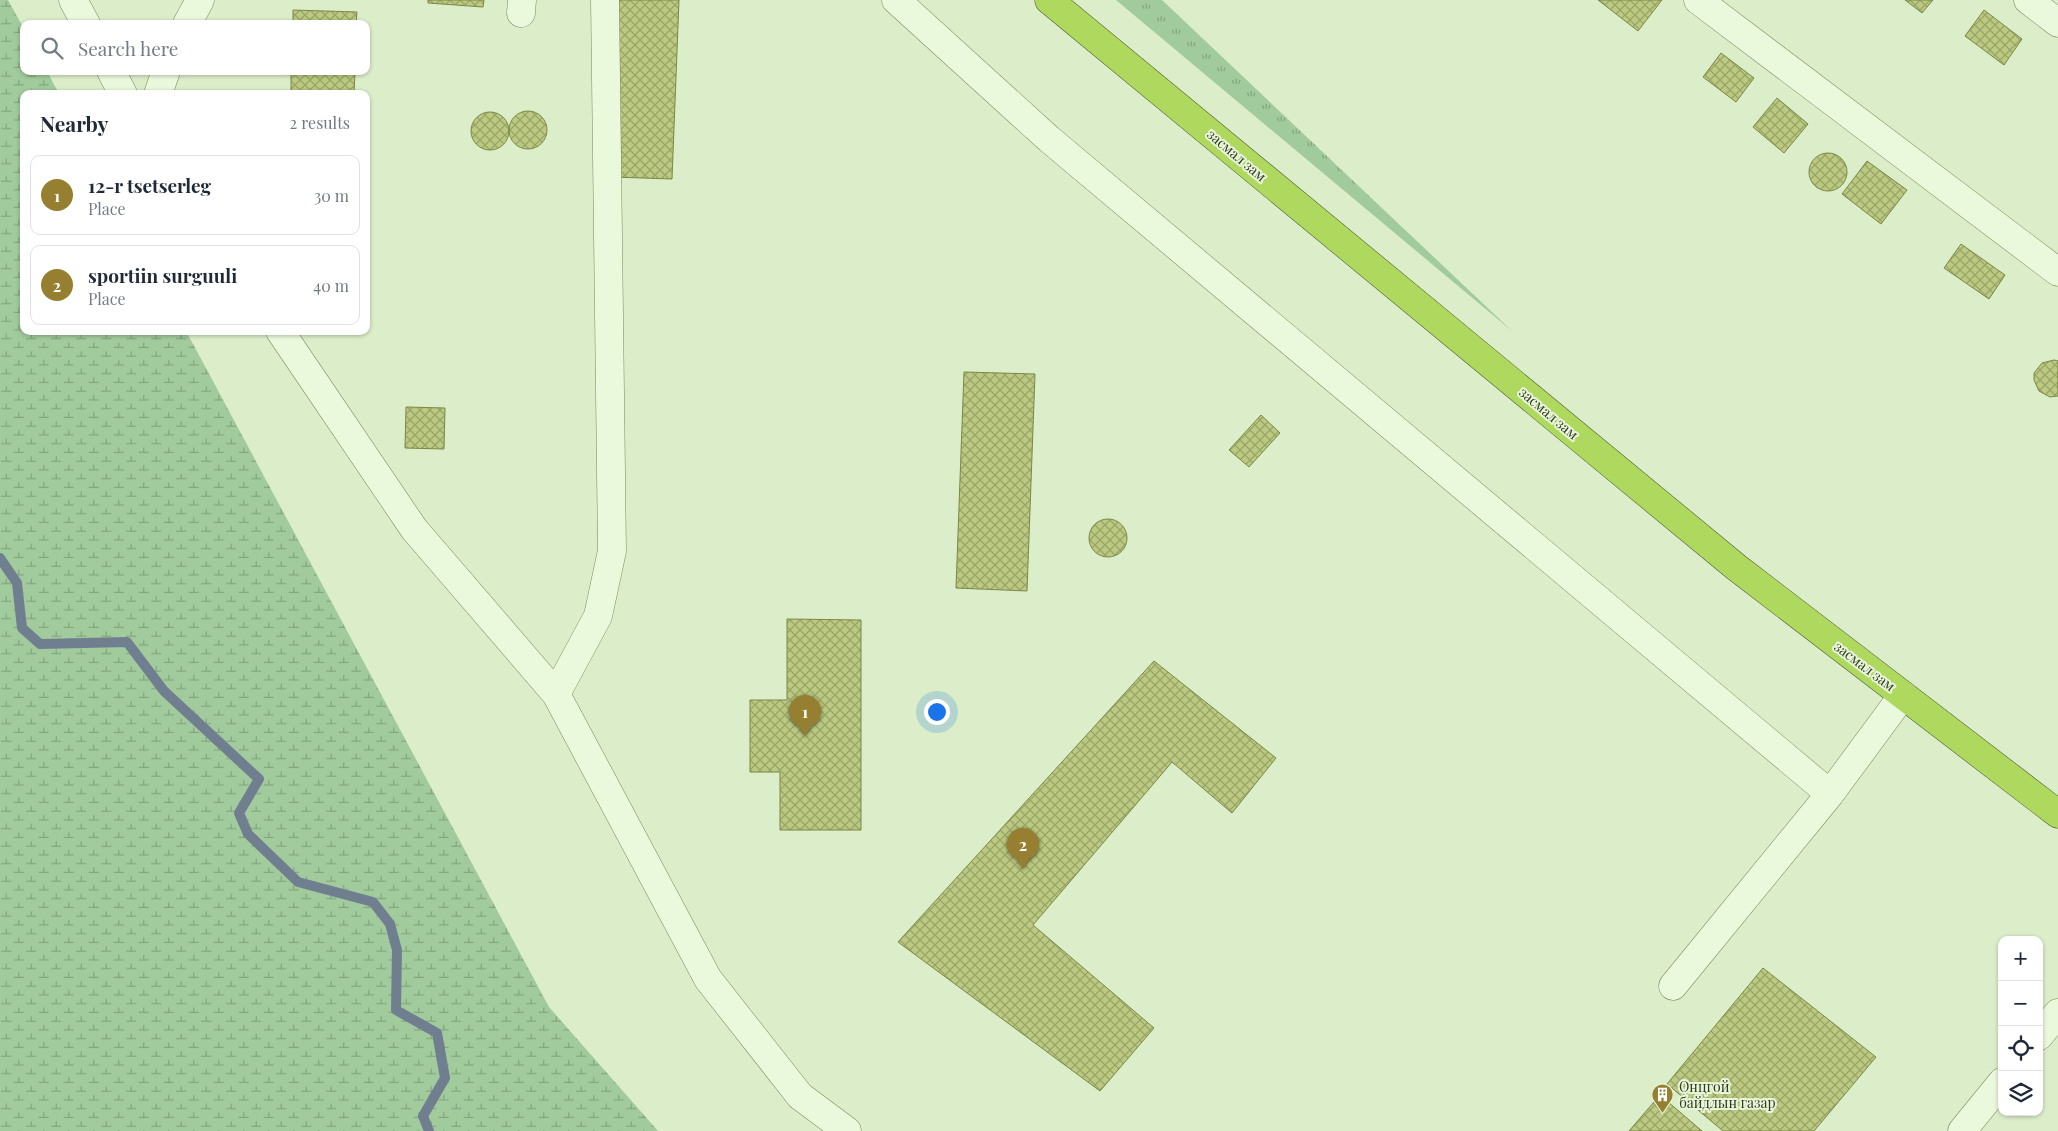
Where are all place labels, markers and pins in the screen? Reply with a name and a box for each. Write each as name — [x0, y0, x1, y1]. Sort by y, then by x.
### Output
pin: 1 — [789, 695, 821, 736]
pin: 2 — [1007, 828, 1039, 869]
place label: Онцгой байдлын газар — [1679, 1077, 1776, 1112]
building icon: Онцгой байдлын газар — [1651, 1082, 1675, 1113]

